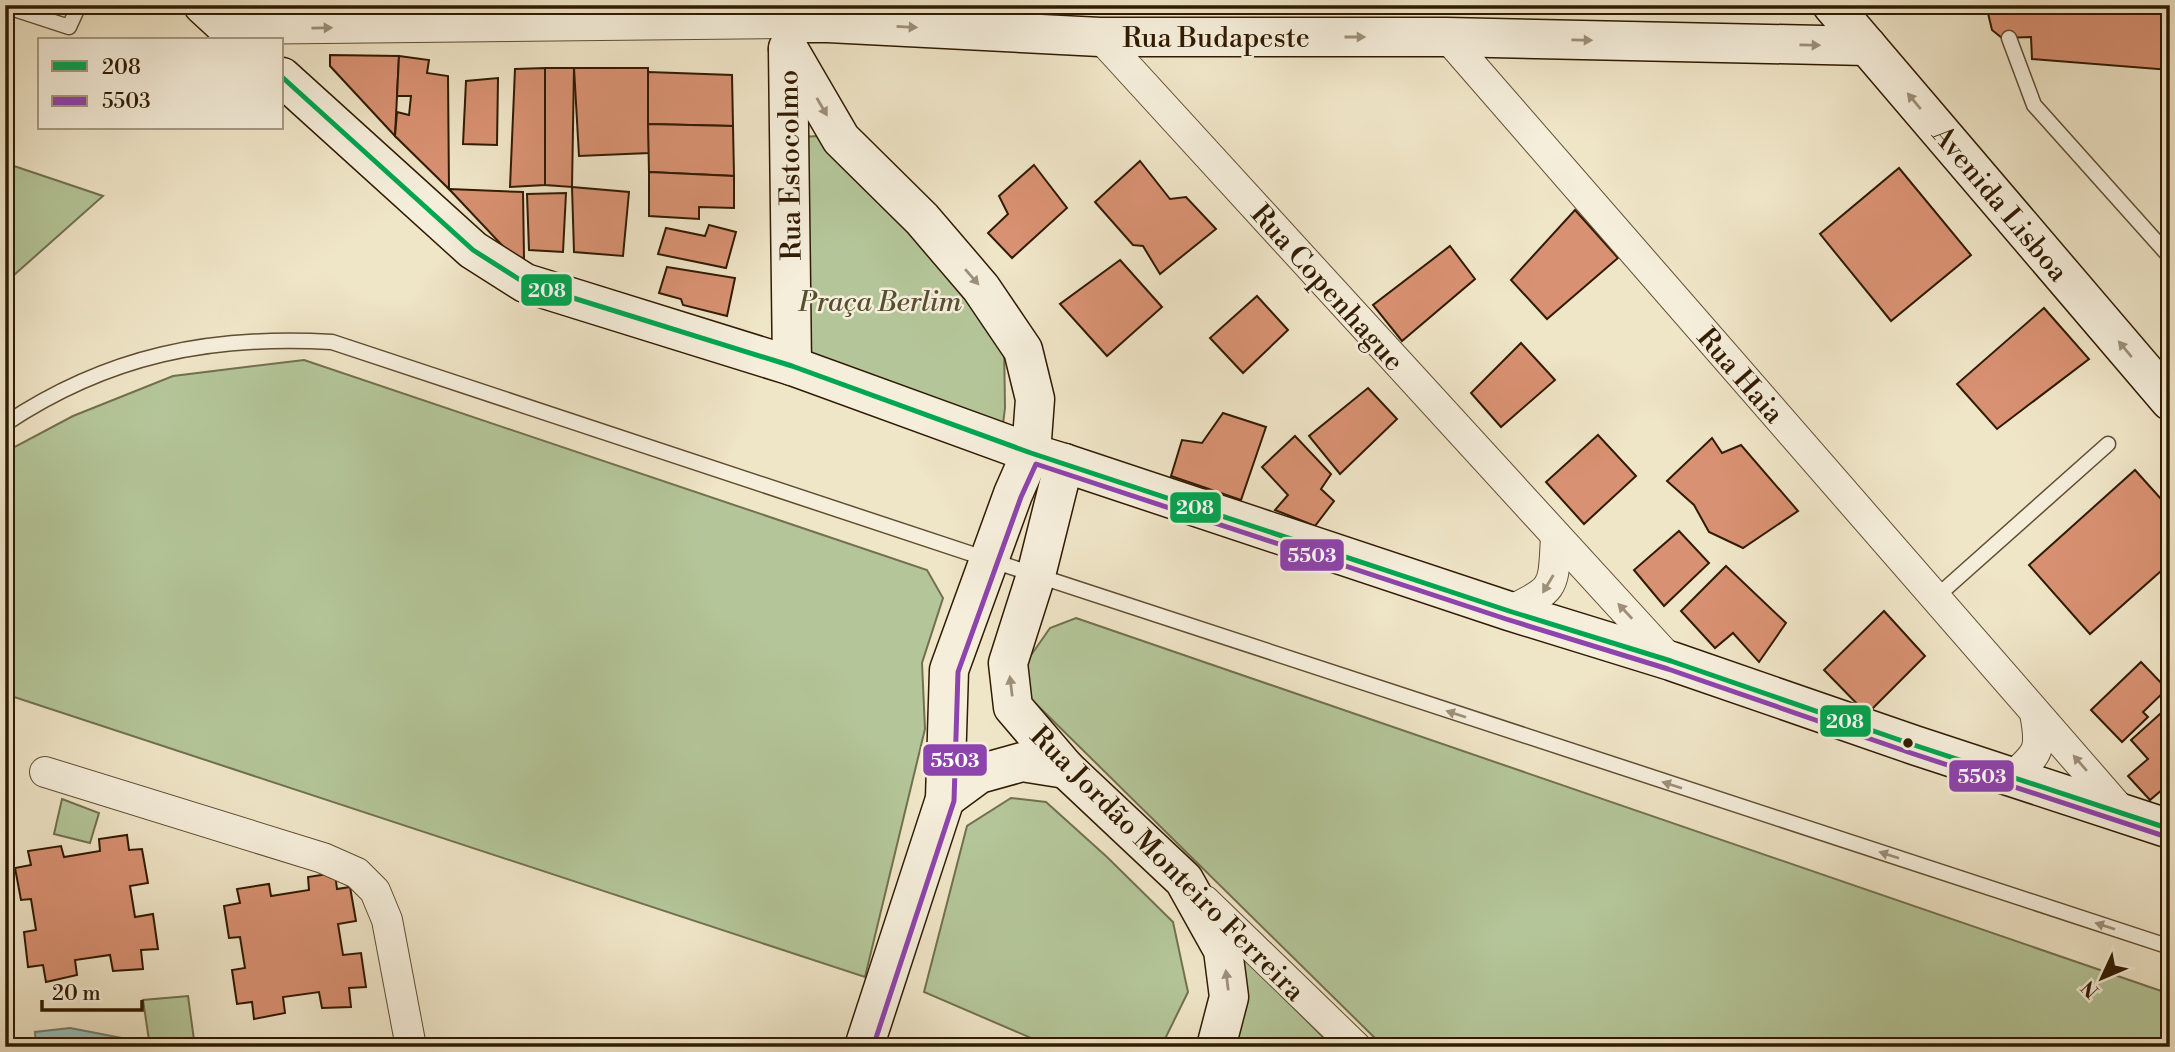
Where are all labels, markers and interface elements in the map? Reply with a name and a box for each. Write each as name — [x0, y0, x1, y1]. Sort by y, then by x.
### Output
street label: Rua Budapeste — [1122, 21, 1310, 56]
one-way arrow — [311, 22, 333, 34]
one-way arrow — [896, 22, 918, 33]
one-way arrow — [1344, 31, 1366, 43]
one-way arrow — [1571, 35, 1593, 46]
legend — [38, 38, 284, 130]
one-way arrow — [1799, 39, 1821, 51]
text: 208 — [102, 55, 141, 81]
street label: Rua Estocolmo — [771, 69, 810, 261]
text: 5503 — [102, 89, 151, 115]
one-way arrow — [1907, 93, 1922, 110]
one-way arrow — [816, 97, 828, 116]
street label: Avenida Lisboa — [1924, 118, 2076, 290]
street label: Rua Copenhague — [1243, 197, 1411, 379]
one-way arrow — [964, 268, 980, 286]
line badge: 208 — [520, 273, 573, 307]
text: 208 — [528, 279, 566, 303]
park label: Praça Berlim — [798, 285, 962, 320]
street label: Rua Haia — [1689, 321, 1791, 432]
one-way arrow — [2118, 340, 2133, 358]
line badge: 208 — [1169, 491, 1222, 524]
text: 208 — [1176, 496, 1214, 520]
line badge: 5503 — [1279, 538, 1345, 572]
text: 5503 — [1288, 544, 1336, 568]
one-way arrow — [1542, 574, 1555, 594]
one-way arrow — [1617, 603, 1633, 620]
one-way arrow — [1005, 675, 1016, 697]
line badge: 208 — [1819, 704, 1872, 738]
one-way arrow — [1446, 708, 1467, 719]
text: 208 — [1826, 710, 1864, 734]
street label: Rua Jordão Monteiro Ferreira — [1022, 719, 1312, 1009]
unlabelled marker — [1901, 736, 1915, 750]
line badge: 5503 — [922, 743, 988, 777]
text: 5503 — [931, 749, 979, 773]
one-way arrow — [2073, 755, 2088, 772]
line badge: 5503 — [1948, 759, 2015, 793]
text: 5503 — [1958, 765, 2006, 789]
one-way arrow — [1662, 779, 1683, 789]
one-way arrow — [1878, 850, 1899, 860]
one-way arrow — [2094, 920, 2115, 931]
north arrow — [2066, 944, 2136, 1014]
scale bar — [42, 968, 142, 1012]
one-way arrow — [1221, 969, 1232, 991]
text: N — [2077, 975, 2104, 1003]
text: 20 m — [52, 981, 101, 1007]

